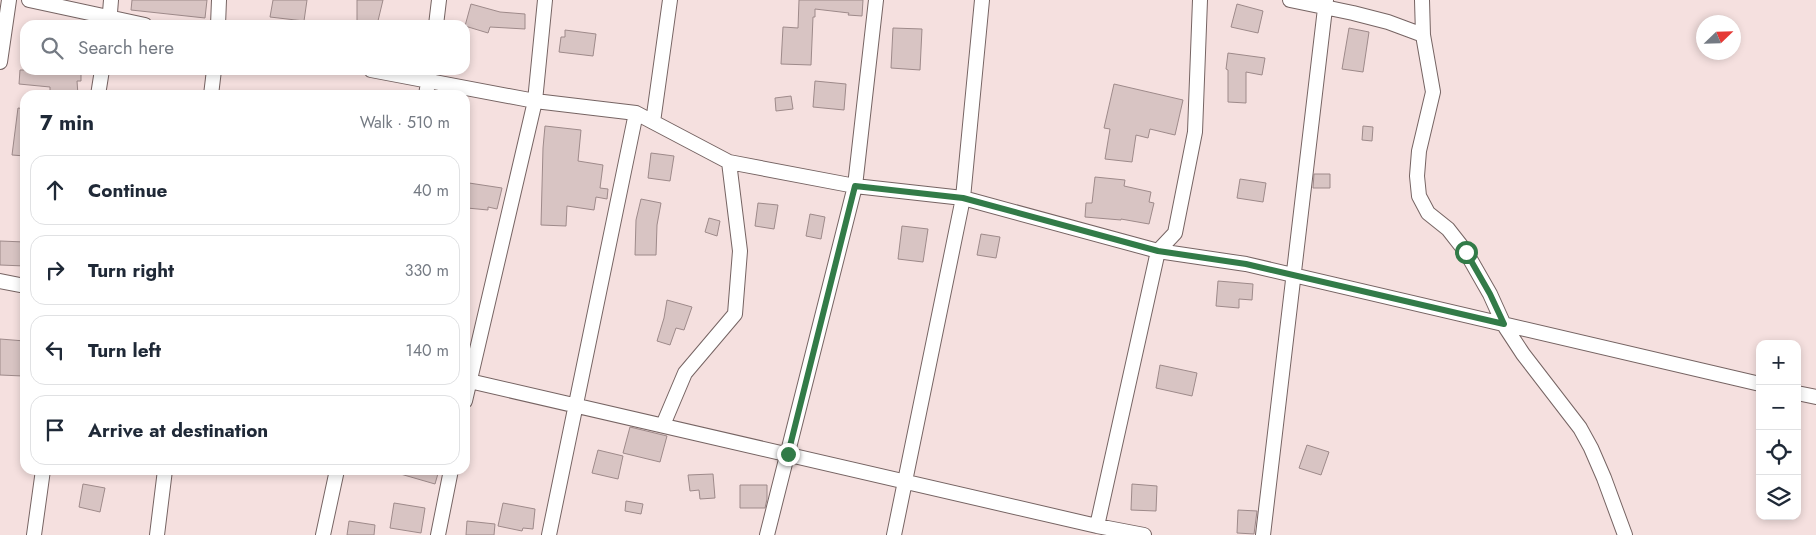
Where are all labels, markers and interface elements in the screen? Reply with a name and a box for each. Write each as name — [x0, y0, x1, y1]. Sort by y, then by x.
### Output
north arrow — [1696, 15, 1741, 60]
search box — [20, 20, 470, 75]
icon: search — [38, 34, 66, 62]
text: Search here — [78, 34, 174, 61]
text: 7 min — [40, 108, 94, 138]
text: Walk · 510 m — [360, 111, 450, 134]
icon: ahead — [41, 176, 69, 204]
text: Continue — [88, 177, 167, 204]
text: 40 m — [413, 179, 449, 202]
route start — [1455, 241, 1478, 264]
icon: right — [41, 256, 69, 284]
text: Turn right — [88, 257, 174, 284]
text: 330 m — [405, 259, 449, 282]
icon: left — [41, 336, 69, 364]
text: Turn left — [88, 337, 161, 364]
text: 140 m — [406, 339, 449, 362]
map controls — [1756, 340, 1801, 520]
button: + — [1756, 340, 1801, 385]
button: − — [1756, 385, 1801, 430]
icon: arrive — [41, 416, 69, 444]
text: Arrive at destination — [88, 417, 268, 444]
button: locate — [1756, 430, 1801, 475]
route end — [777, 443, 800, 466]
button: layers — [1756, 475, 1801, 520]

